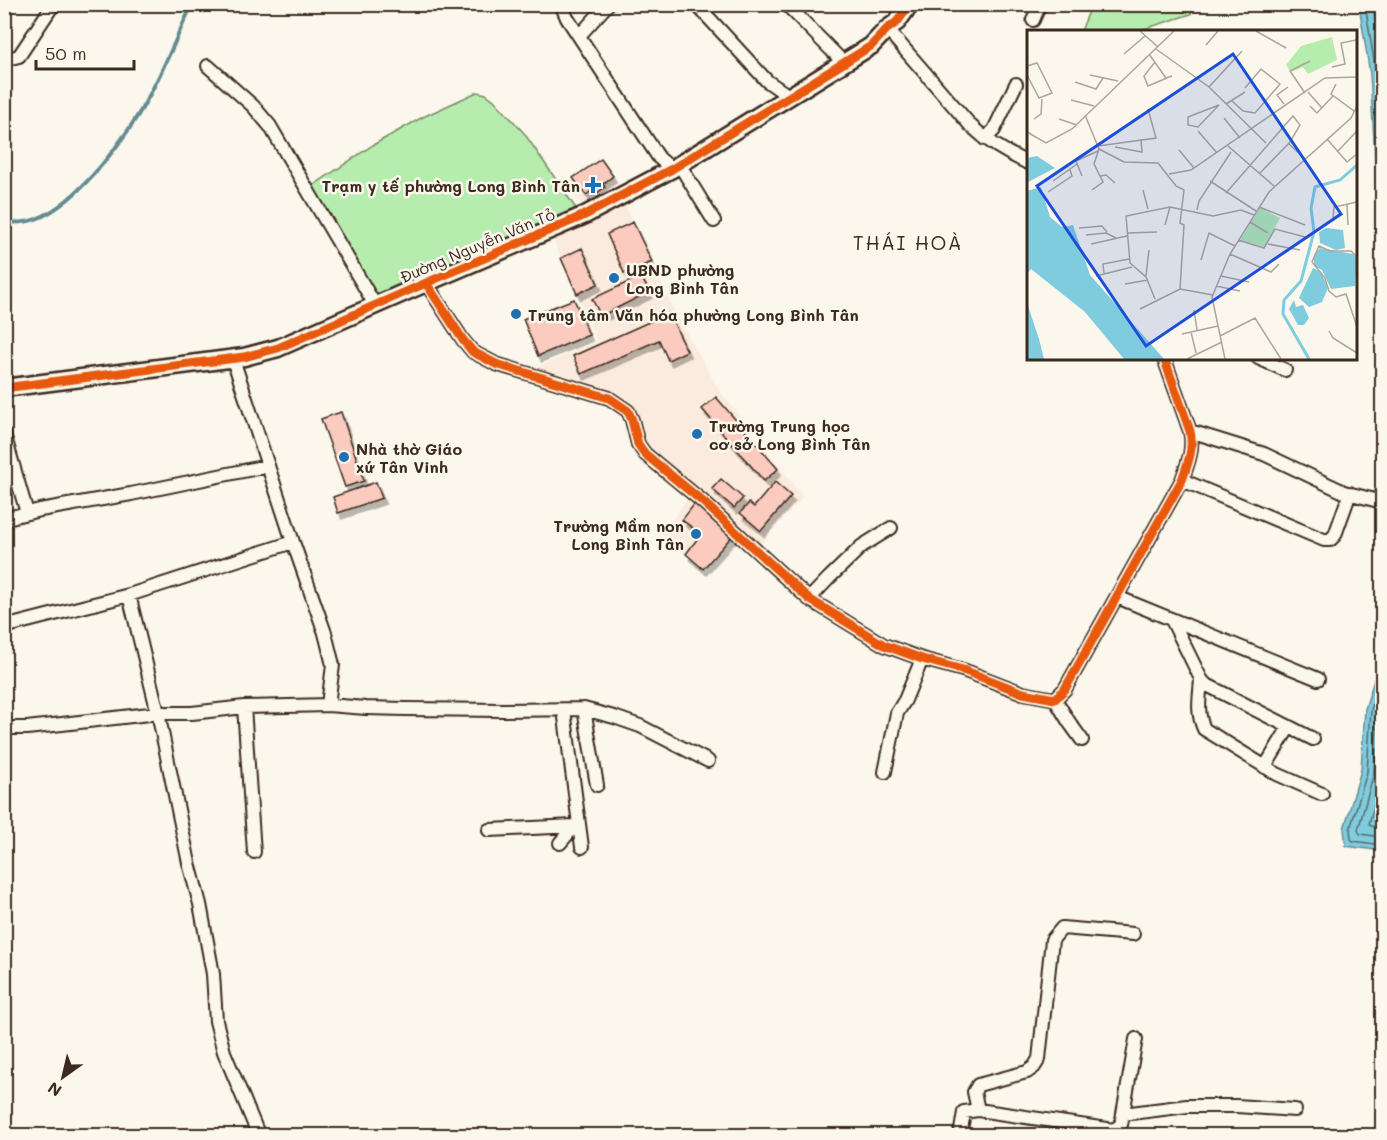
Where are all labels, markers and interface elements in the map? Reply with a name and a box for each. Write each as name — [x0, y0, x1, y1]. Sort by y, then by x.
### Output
inset map — [1027, 30, 1357, 360]
scale bar — [36, 33, 134, 71]
text: 50 m — [45, 41, 87, 65]
place label: Trạm y tế phường Long Bình Tân — [322, 175, 580, 196]
marker: Trạm y tế phường Long Bình Tân — [584, 176, 602, 194]
street label: Đường Nguyễn Văn Tỏ — [396, 203, 558, 287]
district label: THÁI HOÀ — [853, 229, 963, 255]
place label: UBND phường Long Bình Tân — [626, 259, 739, 298]
marker: UBND phường Long Bình Tân — [607, 271, 621, 285]
place label: Trung tâm Văn hóa phường Long Bình Tân — [528, 304, 859, 325]
marker: Trung tâm Văn hóa phường Long Bình Tân — [509, 307, 523, 321]
place label: Trường Trung học cơ sở Long Bình Tân — [709, 415, 870, 454]
marker: Trường Trung học cơ sở Long Bình Tân — [690, 427, 704, 441]
place label: Nhà thờ Giáo xứ Tân Vinh — [356, 438, 462, 477]
marker: Nhà thờ Giáo xứ Tân Vinh — [337, 450, 351, 464]
place label: Trường Mầm non Long Bình Tân — [554, 515, 684, 554]
marker: Trường Mầm non Long Bình Tân — [689, 527, 703, 541]
north arrow — [33, 1047, 93, 1107]
text: N — [43, 1078, 65, 1102]

